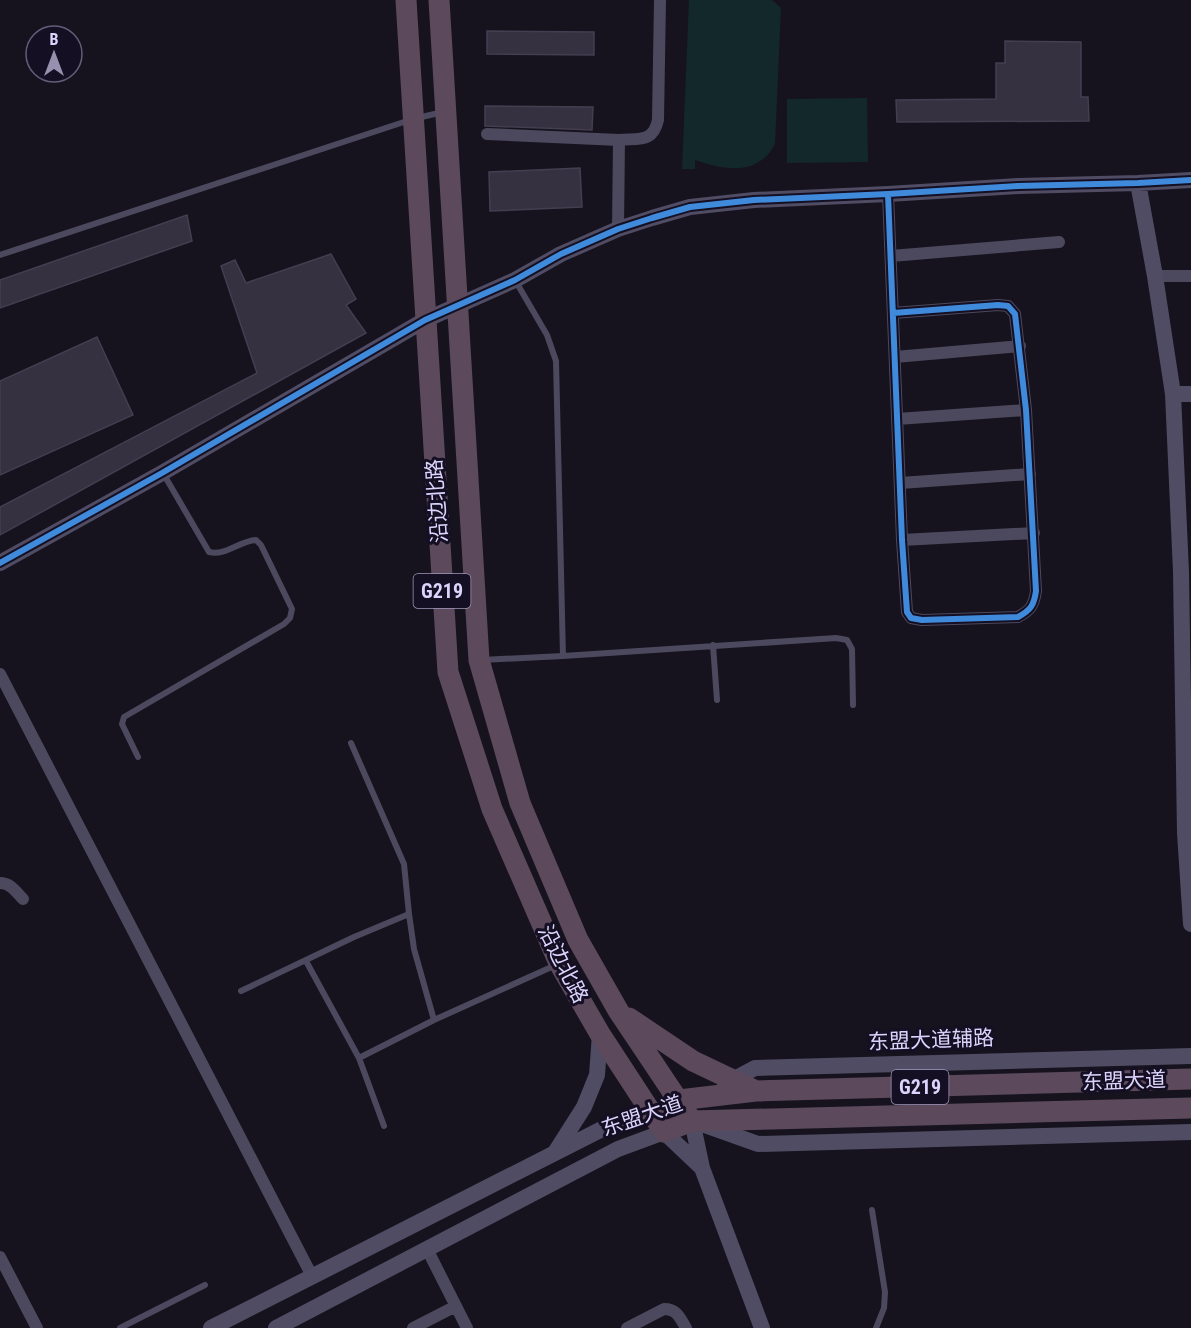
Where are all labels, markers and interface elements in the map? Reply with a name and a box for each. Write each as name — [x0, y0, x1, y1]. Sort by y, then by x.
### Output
north arrow — [24, 24, 84, 84]
text: B — [50, 30, 59, 49]
street label: 沿边北路 — [422, 458, 452, 544]
road number: G219 — [414, 574, 470, 608]
street label: 沿边北路 — [533, 921, 593, 1007]
street label: 东盟大道辅路 — [868, 1026, 994, 1054]
street label: 东盟大道 — [1082, 1068, 1166, 1094]
road number: G219 — [892, 1070, 948, 1104]
street label: 东盟大道 — [598, 1091, 686, 1141]

